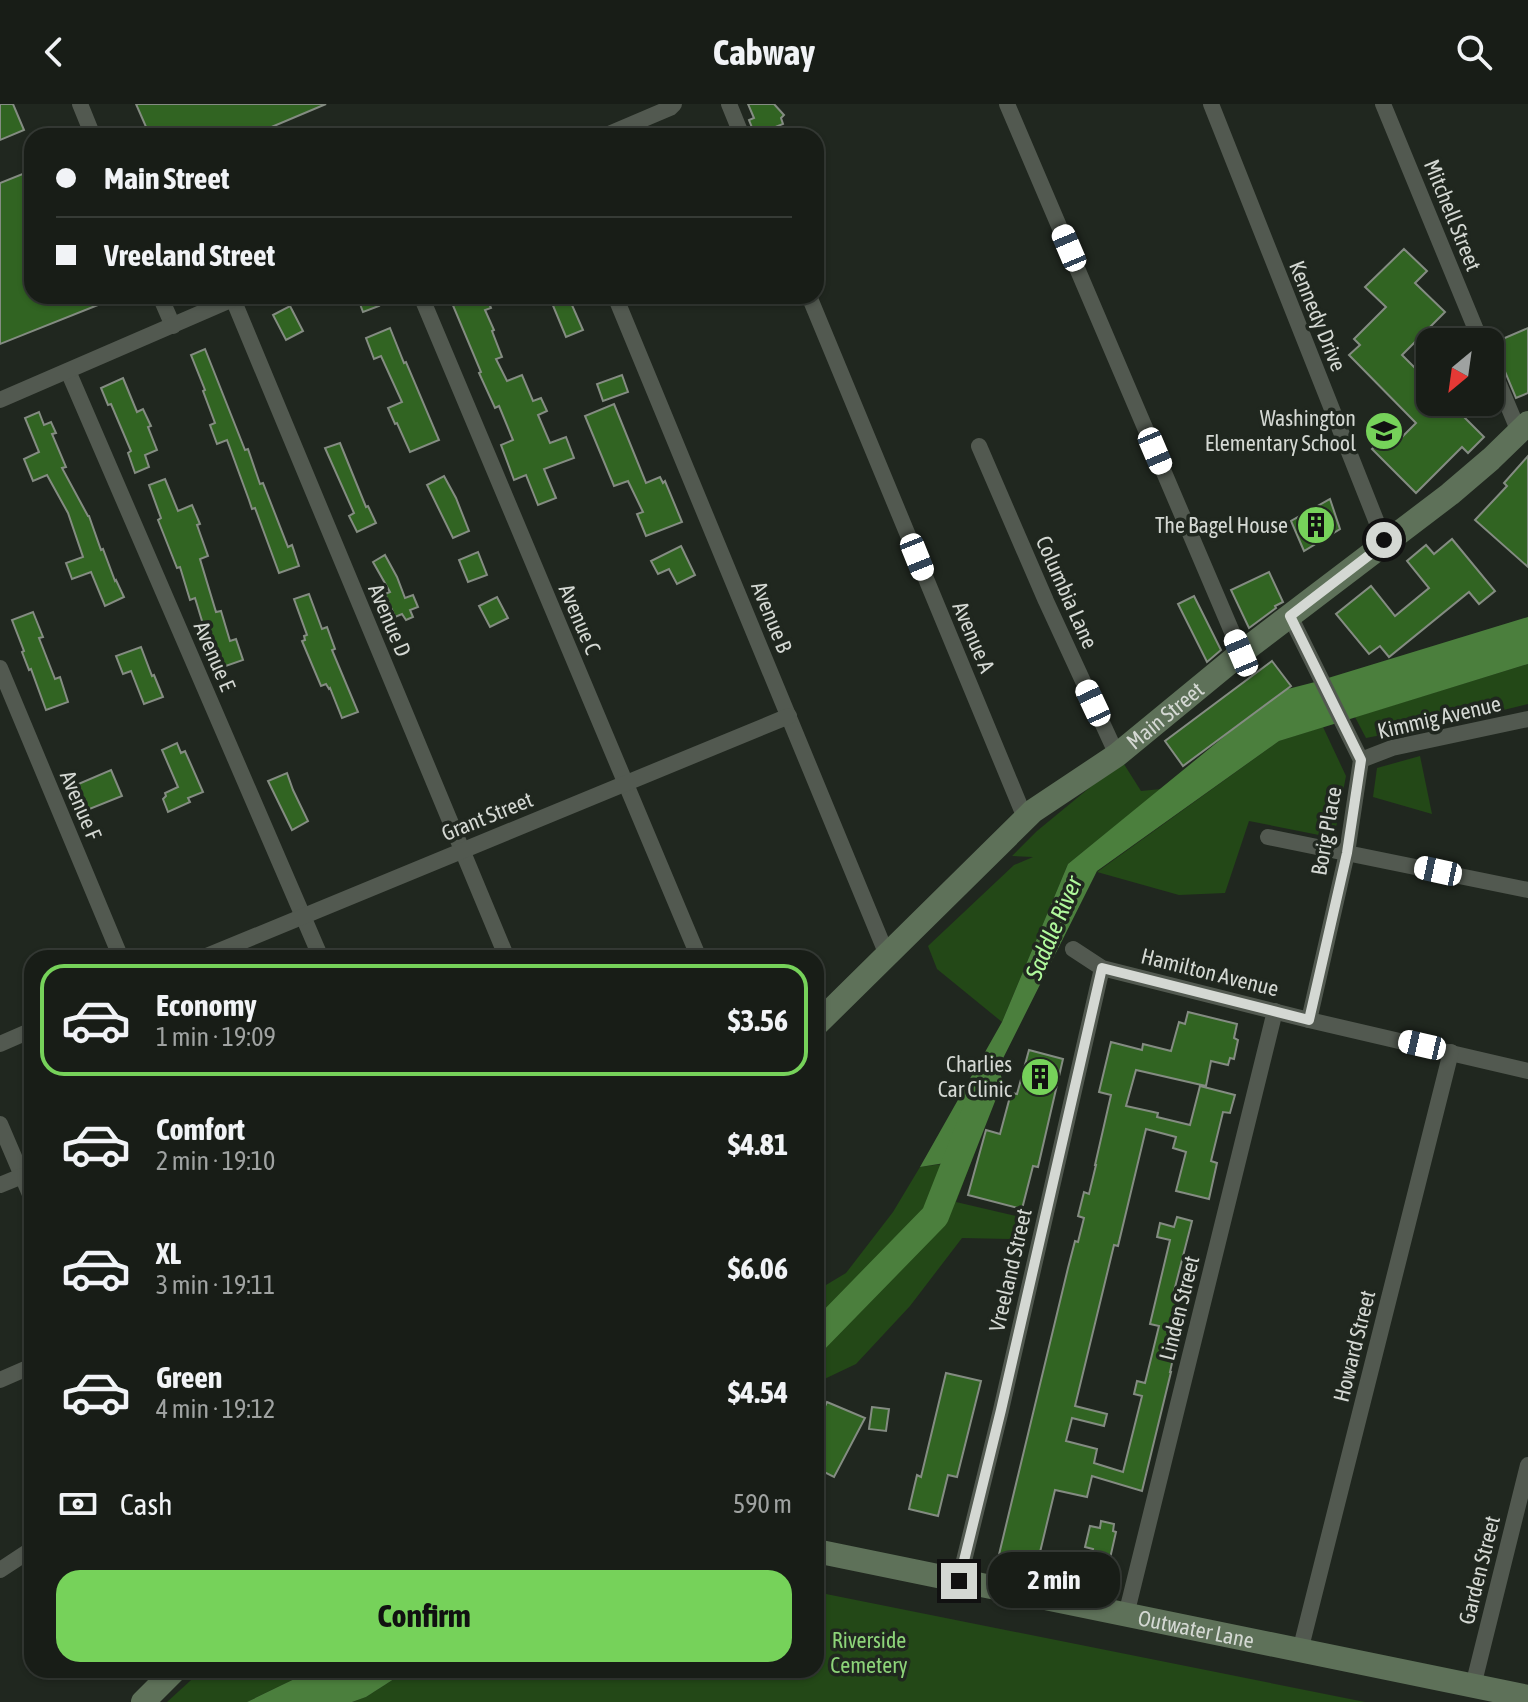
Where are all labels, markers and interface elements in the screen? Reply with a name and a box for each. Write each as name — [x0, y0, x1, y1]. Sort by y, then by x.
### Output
icon: back — [32, 30, 76, 74]
icon: search — [1452, 30, 1496, 74]
text: Cabway — [713, 31, 815, 73]
street label: Mitchell Street — [1419, 156, 1487, 274]
text: Main Street — [104, 161, 229, 195]
car — [1049, 221, 1089, 275]
text: Vreeland Street — [104, 238, 275, 272]
street label: Kennedy Drive — [1284, 257, 1352, 375]
north arrow — [1416, 328, 1504, 416]
map controls — [1416, 328, 1504, 416]
place label: Washington Elementary School — [1205, 405, 1356, 456]
school or university icon: Washington Elementary School — [1363, 410, 1405, 452]
car — [1135, 424, 1175, 478]
building icon: The Bagel House — [1295, 504, 1337, 546]
place label: The Bagel House — [1155, 512, 1288, 538]
route start — [1366, 522, 1402, 558]
car — [897, 530, 937, 584]
street label: Columbia Lane — [1031, 532, 1103, 652]
street label: Avenue B — [746, 578, 798, 657]
street label: Avenue D — [363, 580, 417, 660]
street label: Avenue C — [554, 580, 606, 658]
street label: Avenue A — [947, 598, 1001, 677]
street label: Avenue E — [189, 617, 242, 695]
car — [1221, 626, 1261, 680]
car — [1072, 676, 1114, 730]
street label: Main Street — [1121, 676, 1209, 755]
street label: Kimmig Avenue — [1375, 690, 1503, 744]
street label: Avenue F — [55, 766, 107, 844]
street label: Borig Place — [1305, 785, 1347, 877]
street label: Grant Street — [438, 786, 536, 846]
car — [1412, 854, 1464, 888]
water label: Saddle River — [1019, 871, 1088, 984]
street label: Hamilton Avenue — [1139, 942, 1281, 1002]
icon: car — [60, 984, 132, 1056]
text: Economy — [156, 988, 257, 1022]
text: $3.56 — [728, 1003, 788, 1037]
text: 1 min · 19:09 — [156, 1022, 276, 1052]
car — [1396, 1028, 1448, 1062]
place label: Charlies Car Clinic — [938, 1051, 1013, 1102]
building icon: Charlies Car Clinic — [1019, 1056, 1061, 1098]
icon: car — [60, 1108, 132, 1180]
text: Comfort — [156, 1112, 245, 1146]
text: $4.81 — [728, 1127, 788, 1161]
text: 2 min · 19:10 — [156, 1146, 275, 1176]
street label: Vreeland Street — [983, 1206, 1037, 1334]
icon: car — [60, 1232, 132, 1304]
text: XL — [156, 1236, 181, 1270]
text: $6.06 — [728, 1251, 788, 1285]
street label: Linden Street — [1153, 1253, 1205, 1363]
text: 3 min · 19:11 — [156, 1270, 275, 1300]
street label: Howard Street — [1328, 1287, 1380, 1405]
icon: car — [60, 1356, 132, 1428]
text: Green — [156, 1360, 222, 1394]
text: $4.54 — [728, 1375, 788, 1409]
text: 4 min · 19:12 — [156, 1394, 275, 1424]
icon: cash — [56, 1482, 100, 1526]
text: Cash — [120, 1487, 173, 1521]
text: 590 m — [733, 1489, 792, 1519]
street label: Garden Street — [1453, 1513, 1505, 1627]
callout: 2 min — [987, 1553, 1119, 1609]
route end — [941, 1563, 977, 1599]
text: 2 min — [1027, 1565, 1081, 1595]
button: Confirm — [56, 1570, 792, 1662]
street label: Outwater Lane — [1136, 1604, 1257, 1654]
park label: Riverside Cemetery — [830, 1627, 908, 1678]

